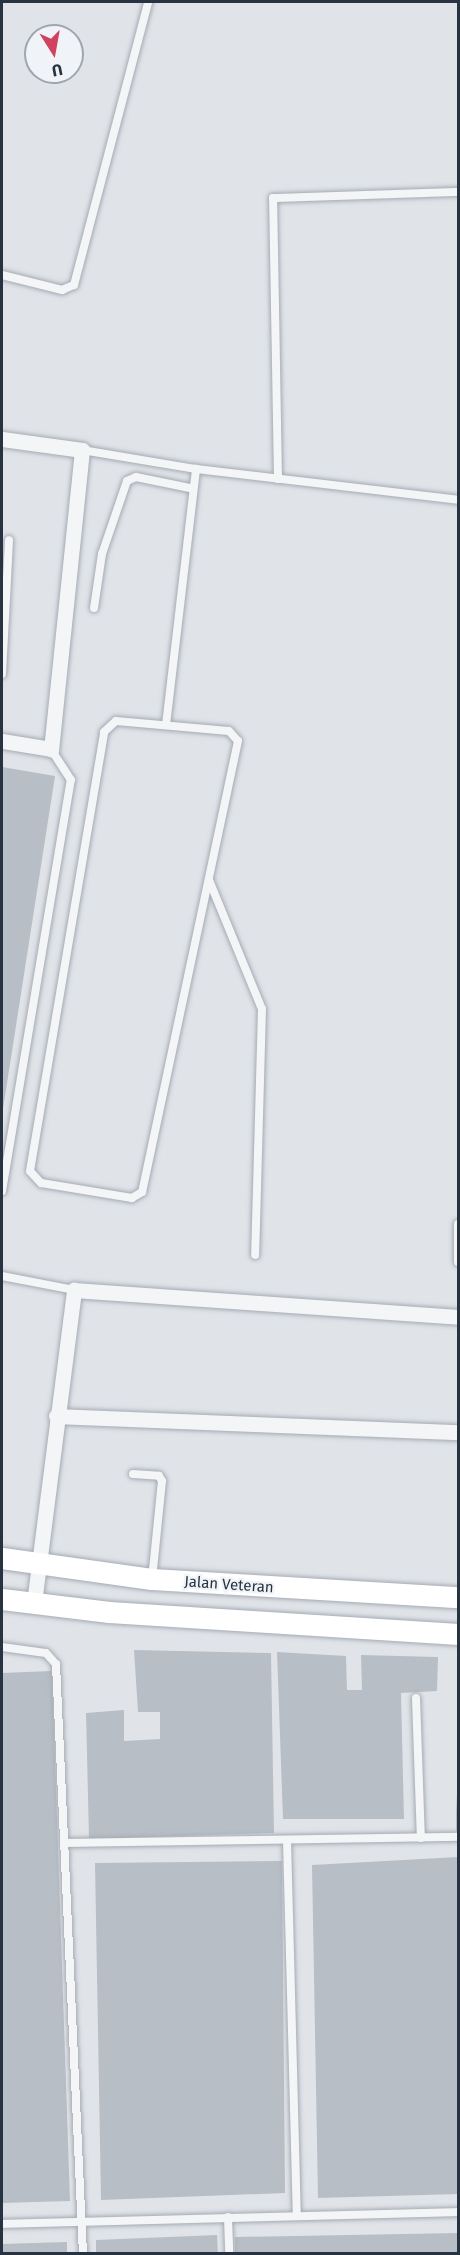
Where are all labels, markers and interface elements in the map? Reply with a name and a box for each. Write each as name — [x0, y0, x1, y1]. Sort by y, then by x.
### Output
north arrow — [24, 24, 84, 84]
text: U — [50, 60, 64, 81]
street label: Jalan Veteran — [184, 1573, 274, 1597]

